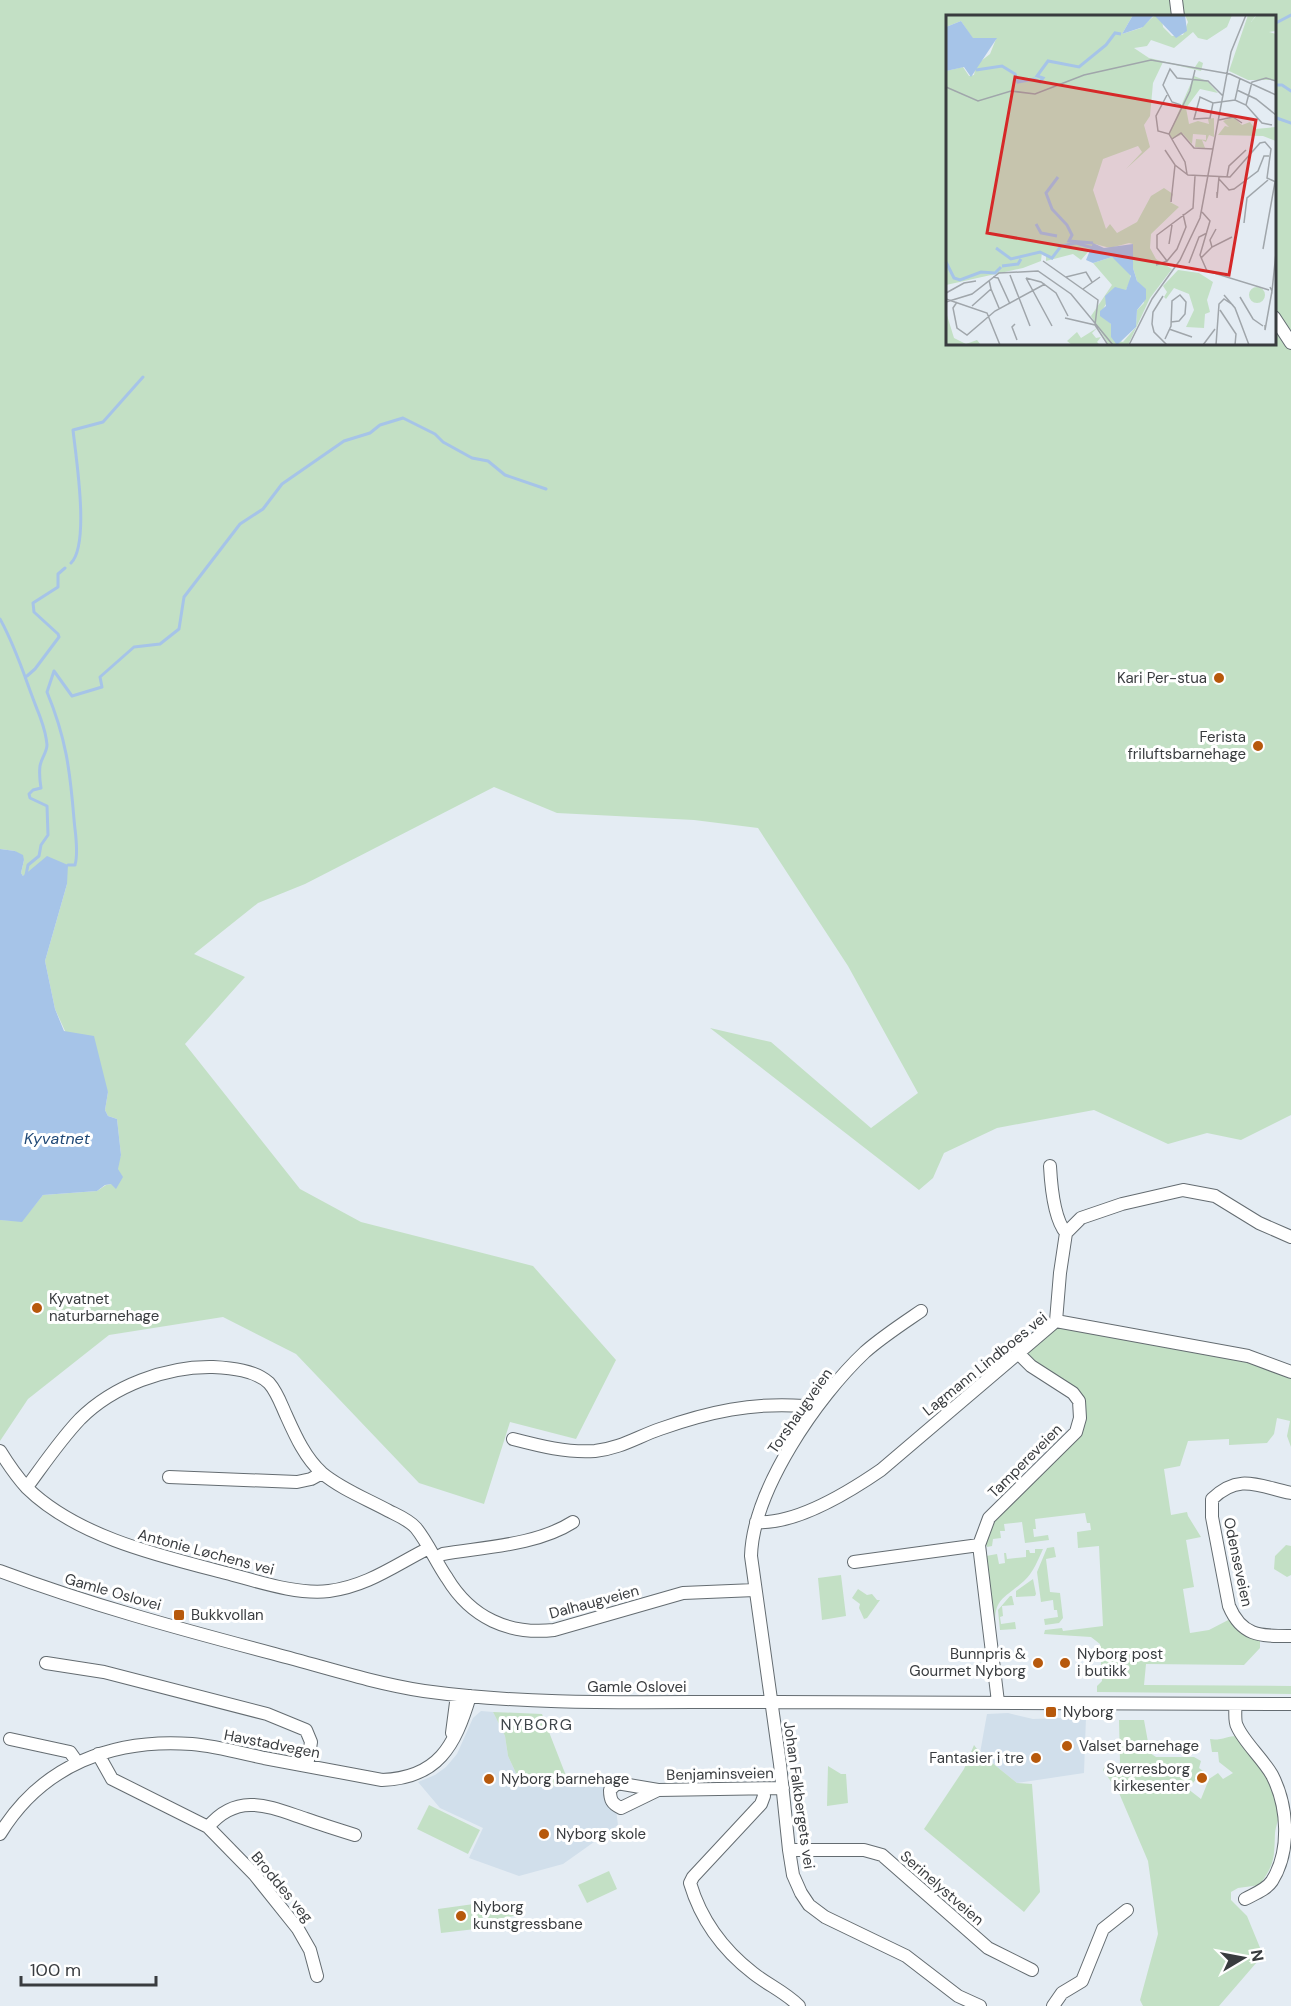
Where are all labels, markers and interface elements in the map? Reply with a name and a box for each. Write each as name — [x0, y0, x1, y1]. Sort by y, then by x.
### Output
inset map — [946, 15, 1276, 345]
place label: Kari Per-stua — [1117, 668, 1207, 688]
marker: Kari Per-stua — [1212, 671, 1226, 685]
place label: Ferista friluftsbarnehage — [1128, 727, 1246, 764]
marker: Ferista friluftsbarnehage — [1251, 739, 1265, 753]
water label: Kyvatnet — [24, 1128, 91, 1149]
place label: Kyvatnet naturbarnehage — [49, 1289, 159, 1326]
marker: Kyvatnet naturbarnehage — [30, 1301, 44, 1315]
street label: Lagmann Lindboes vei — [919, 1308, 1051, 1420]
street label: Torshaugveien — [763, 1364, 837, 1458]
street label: Tampereveien — [984, 1420, 1066, 1502]
street label: Odenseveien — [1219, 1516, 1257, 1608]
street label: Antonie Løchens vei — [136, 1524, 276, 1580]
street label: Gamle Oslovei — [62, 1569, 164, 1615]
street label: Dalhaugveien — [547, 1580, 641, 1624]
place label: Bukkvollan — [191, 1605, 264, 1625]
marker: Bukkvollan — [172, 1608, 186, 1622]
place label: Bunnpris & Gourmet Nyborg — [909, 1644, 1026, 1681]
place label: Nyborg post i butikk — [1077, 1644, 1163, 1681]
marker: Bunnpris & Gourmet Nyborg — [1031, 1656, 1045, 1670]
marker: Nyborg post i butikk — [1058, 1656, 1072, 1670]
street label: Gamle Oslovei — [587, 1677, 687, 1697]
place label: Nyborg — [1063, 1702, 1114, 1722]
marker: Nyborg — [1044, 1705, 1058, 1719]
district label: NYBORG — [500, 1714, 574, 1735]
street label: Johan Falkbergets vei — [779, 1720, 819, 1870]
street label: Havstadvegen — [222, 1725, 322, 1763]
place label: Valset barnehage — [1079, 1736, 1199, 1756]
marker: Valset barnehage — [1060, 1739, 1074, 1753]
place label: Fantasier i tre — [929, 1748, 1024, 1768]
marker: Fantasier i tre — [1029, 1751, 1043, 1765]
place label: Sverresborg kirkesenter — [1106, 1759, 1190, 1796]
street label: Benjaminsveien — [666, 1763, 774, 1785]
place label: Nyborg barnehage — [501, 1769, 629, 1789]
marker: Sverresborg kirkesenter — [1195, 1771, 1209, 1785]
marker: Nyborg barnehage — [482, 1772, 496, 1786]
place label: Nyborg skole — [556, 1824, 646, 1844]
marker: Nyborg skole — [537, 1827, 551, 1841]
street label: Serinelystveien — [896, 1846, 988, 1930]
street label: Broddes veg — [247, 1847, 317, 1927]
place label: Nyborg kunstgressbane — [473, 1897, 583, 1934]
marker: Nyborg kunstgressbane — [454, 1909, 468, 1923]
north arrow — [1213, 1928, 1273, 1988]
text: N — [1246, 1948, 1269, 1963]
scale bar — [21, 1949, 156, 1987]
text: 100 m — [30, 1958, 81, 1982]

